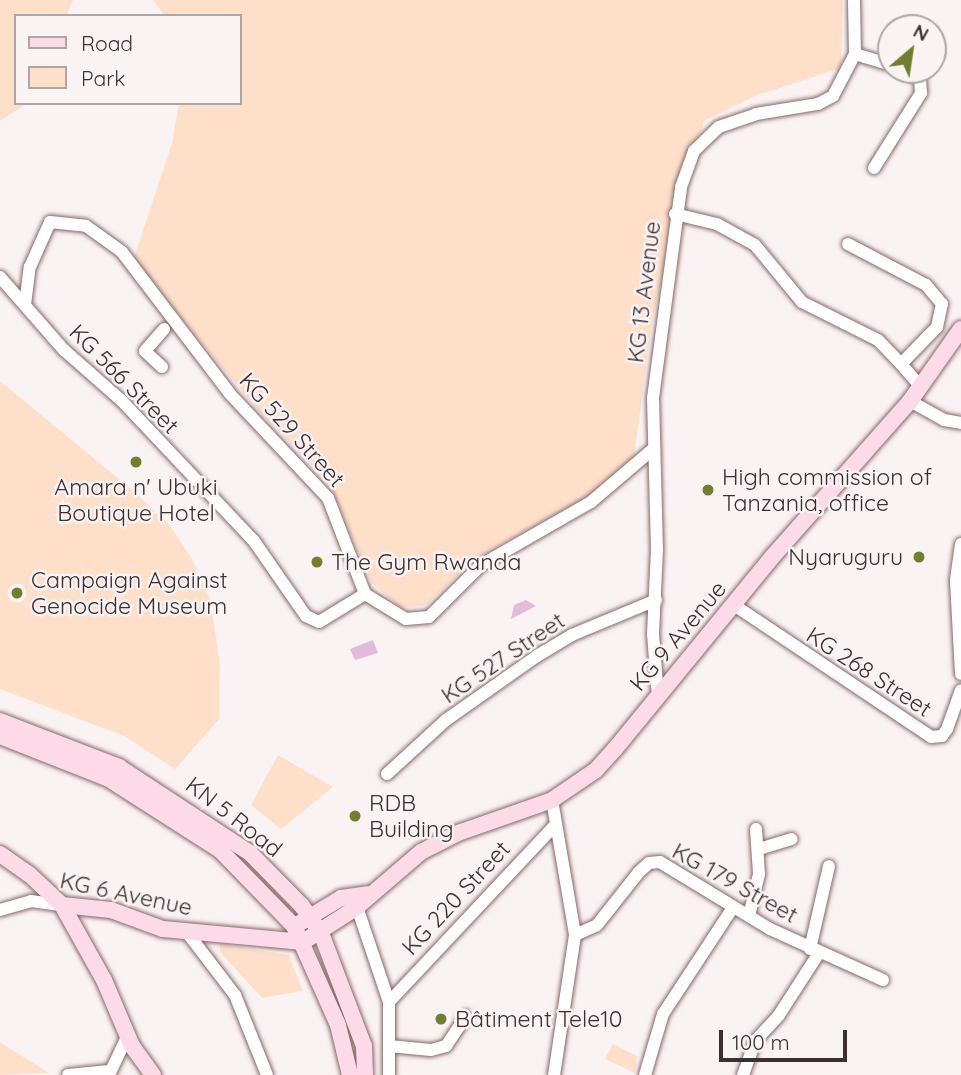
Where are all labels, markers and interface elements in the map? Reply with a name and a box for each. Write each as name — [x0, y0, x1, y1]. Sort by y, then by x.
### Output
legend — [14, 14, 242, 105]
north arrow — [877, 14, 947, 84]
text: N — [909, 19, 933, 46]
text: Road — [81, 30, 133, 56]
text: Park — [81, 65, 125, 91]
street label: KG 13 Avenue — [622, 220, 666, 364]
street label: KG 566 Street — [63, 318, 185, 440]
street label: KG 529 Street — [233, 367, 351, 493]
marker: Amara n' Ubuki Boutique Hotel — [128, 454, 144, 470]
place label: High commission of Tanzania, office — [722, 463, 932, 517]
place label: Amara n' Ubuki Boutique Hotel — [54, 473, 218, 527]
marker: High commission of Tanzania, office — [700, 482, 716, 498]
place label: Nyaruguru — [788, 543, 903, 571]
marker: Nyaruguru — [909, 547, 929, 567]
place label: The Gym Rwanda — [331, 548, 521, 576]
marker: The Gym Rwanda — [309, 554, 325, 570]
place label: Campaign Against Genocide Museum — [31, 566, 228, 620]
street label: KG 9 Avenue — [624, 575, 732, 697]
marker: Campaign Against Genocide Museum — [9, 585, 25, 601]
street label: KG 527 Street — [436, 607, 570, 709]
street label: KG 268 Street — [801, 621, 937, 723]
street label: KN 5 Road — [180, 771, 288, 863]
place label: RDB Building — [369, 789, 454, 843]
marker: RDB Building — [347, 808, 363, 824]
street label: KG 220 Street — [396, 835, 516, 961]
street label: KG 179 Street — [667, 837, 803, 929]
street label: KG 6 Avenue — [57, 867, 195, 921]
place label: Bâtiment Tele10 — [455, 1005, 622, 1033]
marker: Bâtiment Tele10 — [433, 1011, 449, 1027]
scale bar — [723, 1016, 851, 1060]
text: 100 m — [732, 1029, 790, 1055]

